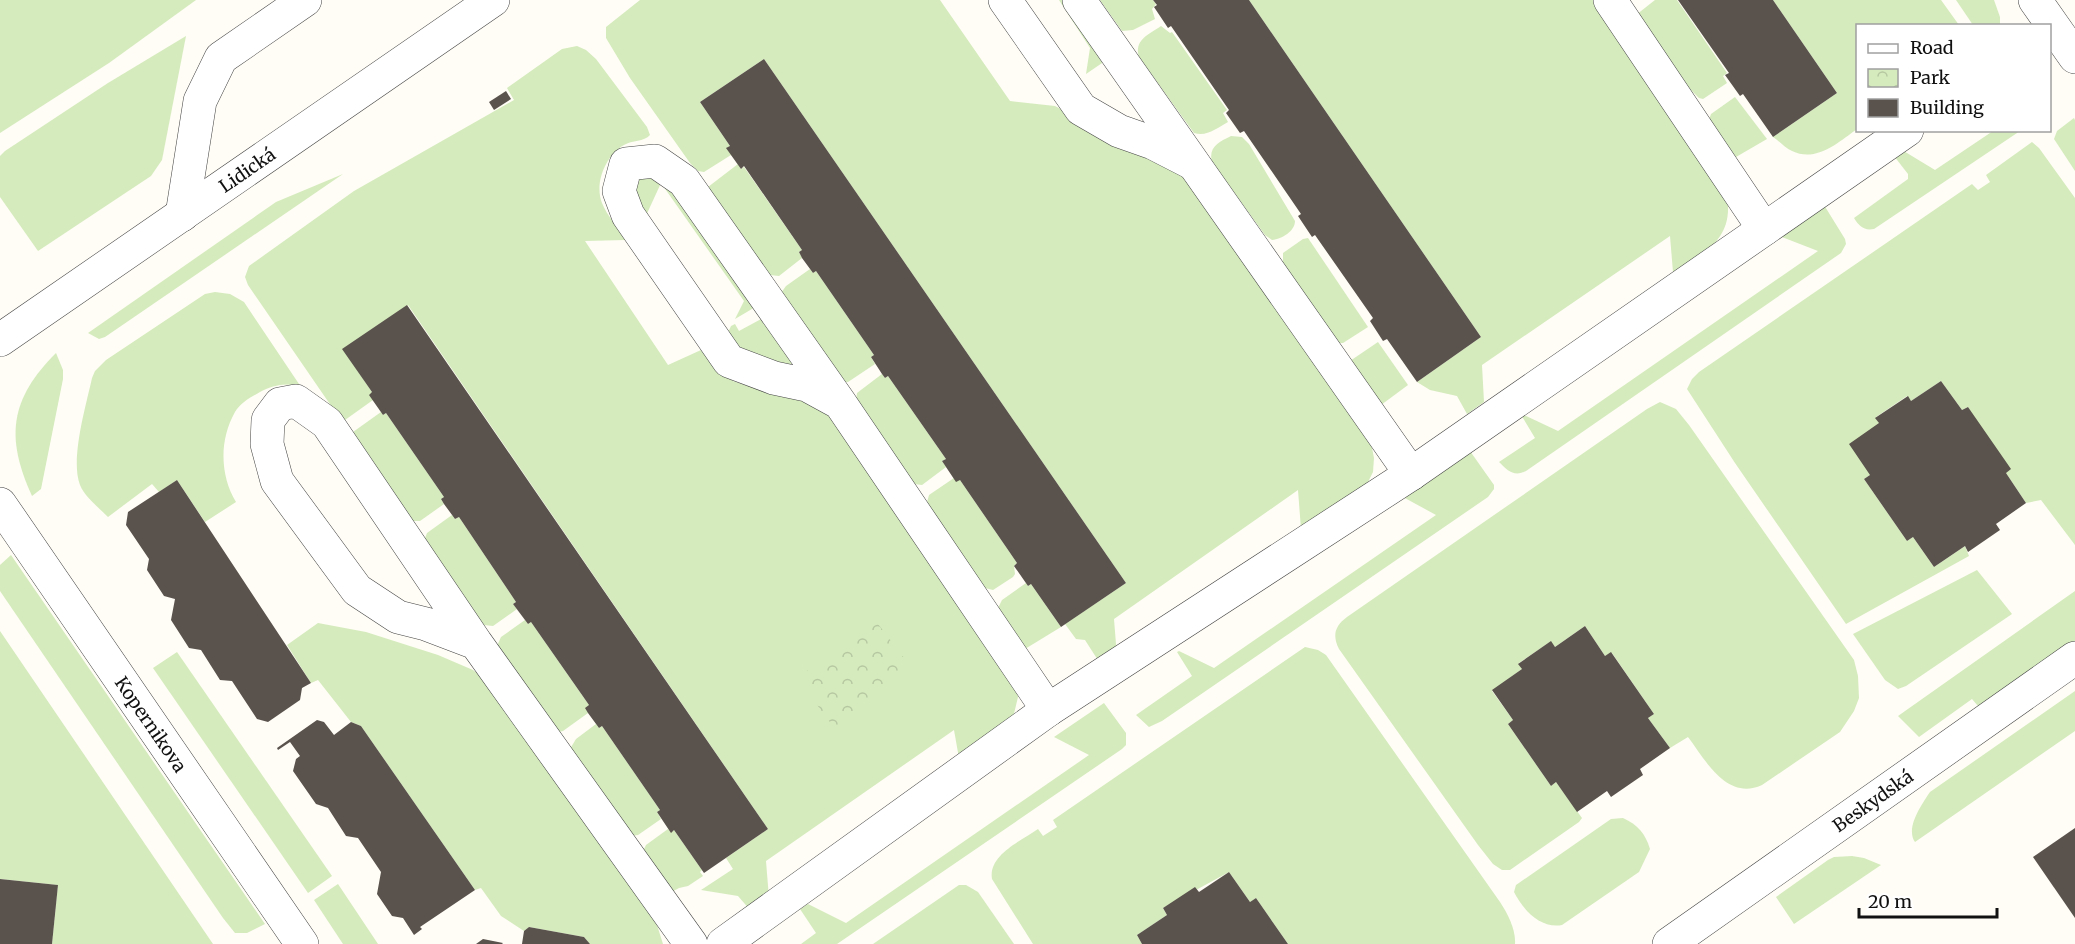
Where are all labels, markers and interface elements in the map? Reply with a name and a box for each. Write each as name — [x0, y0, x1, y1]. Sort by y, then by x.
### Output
legend — [1856, 24, 2051, 132]
text: Road — [1910, 36, 1954, 59]
text: Park — [1910, 66, 1951, 89]
text: Building — [1910, 96, 1984, 119]
street label: Lidická — [214, 142, 280, 197]
street label: Kopernikova — [110, 672, 192, 777]
street label: Beskydská — [1828, 764, 1917, 837]
scale bar — [1859, 881, 1997, 919]
text: 20 m — [1868, 890, 1912, 913]

